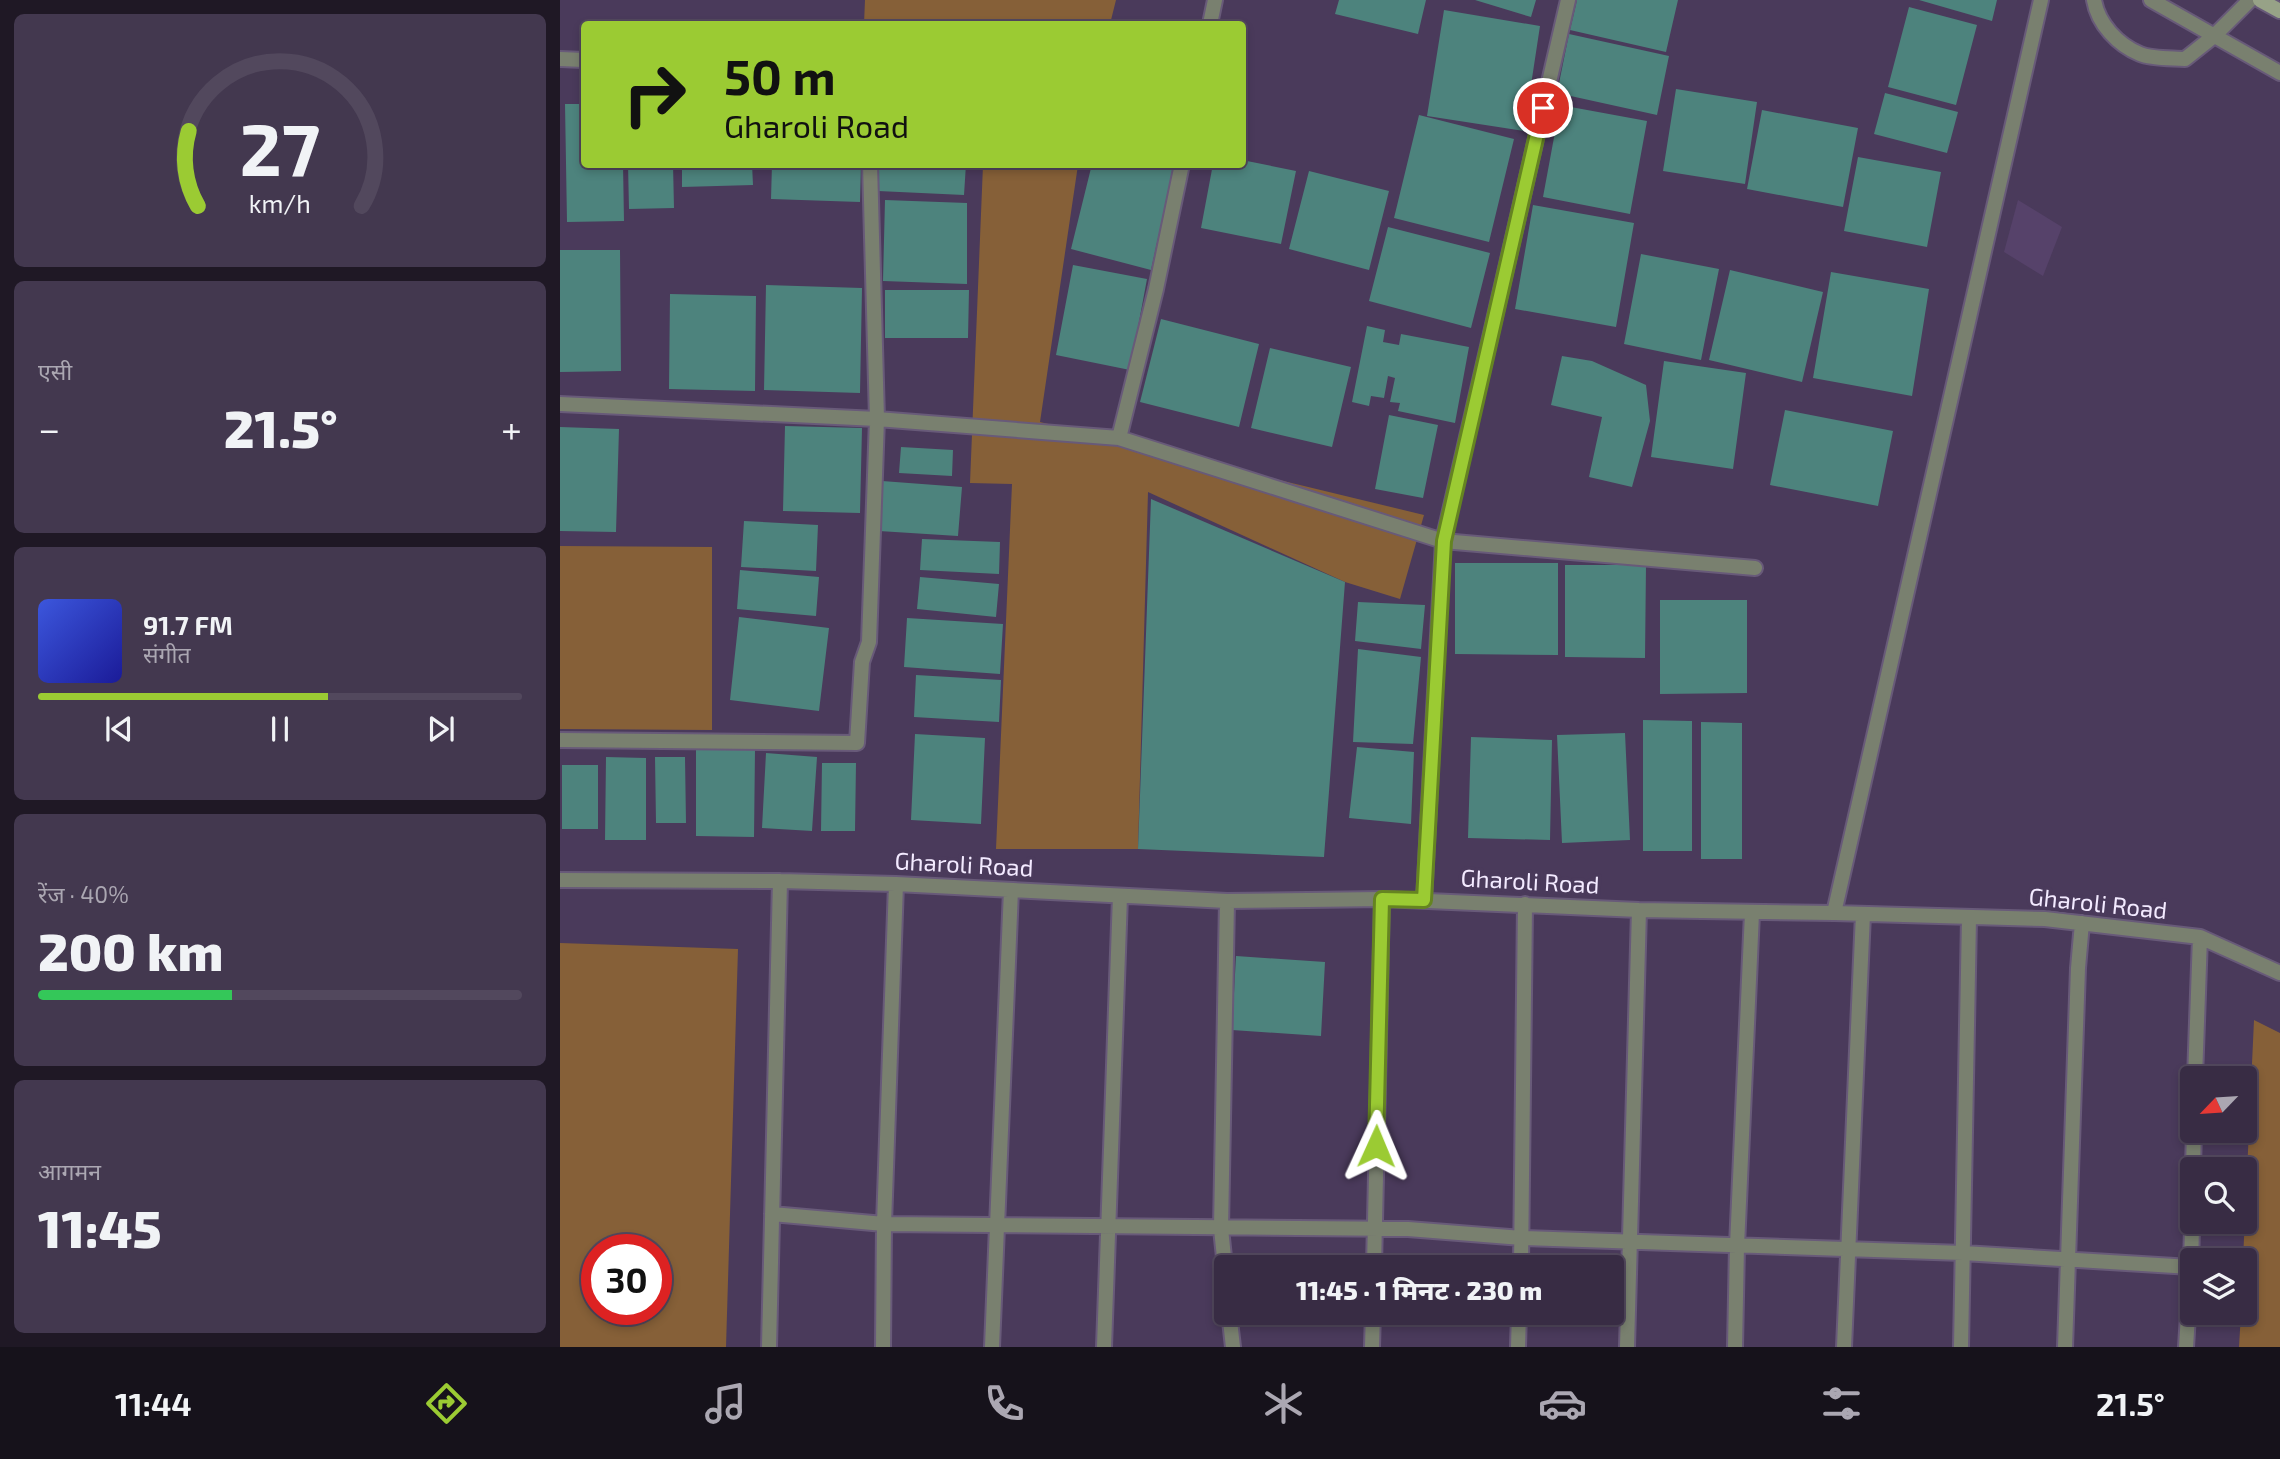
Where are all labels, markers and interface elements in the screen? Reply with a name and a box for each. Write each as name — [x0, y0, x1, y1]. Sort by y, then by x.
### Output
text: 50 m — [724, 46, 836, 105]
icon: right — [609, 49, 700, 140]
pin — [1513, 78, 1573, 138]
icon: arrive — [1524, 89, 1562, 127]
text: 27 — [240, 104, 320, 192]
text: Gharoli Road — [724, 106, 909, 144]
text: km/h — [249, 188, 311, 218]
text: एसी — [38, 357, 72, 385]
text: 21.5° — [224, 396, 338, 458]
text: − — [38, 405, 60, 451]
text: + — [501, 405, 522, 451]
text: 91.7 FM — [143, 609, 233, 640]
text: संगीत — [143, 640, 191, 668]
icon: previous — [100, 710, 138, 748]
icon: pause — [261, 710, 299, 748]
icon: next — [422, 710, 460, 748]
street label: Gharoli Road — [894, 845, 1034, 882]
street label: Gharoli Road — [1460, 862, 1600, 899]
text: रेंज · 40% — [38, 880, 129, 908]
street label: Gharoli Road — [2028, 881, 2169, 924]
text: 200 km — [38, 919, 223, 981]
north arrow — [2180, 1066, 2258, 1143]
map controls — [2180, 1066, 2257, 1325]
position arrow — [1339, 1109, 1413, 1183]
text: आगमन — [38, 1157, 101, 1185]
button: search — [2180, 1157, 2257, 1234]
text: 11:45 — [38, 1196, 162, 1258]
speed limit sign: 30 — [581, 1234, 672, 1325]
button: layers — [2180, 1248, 2257, 1325]
text: 11:45 · 1 मिनट · 230 m — [1296, 1274, 1542, 1305]
icon: directions — [422, 1379, 471, 1428]
icon: music — [701, 1379, 750, 1428]
icon: phone — [980, 1379, 1029, 1428]
icon: climate — [1259, 1379, 1308, 1428]
icon: car — [1538, 1379, 1587, 1428]
icon: filters — [1817, 1379, 1866, 1428]
text: 11:44 — [115, 1384, 192, 1422]
text: 21.5° — [2096, 1384, 2165, 1422]

